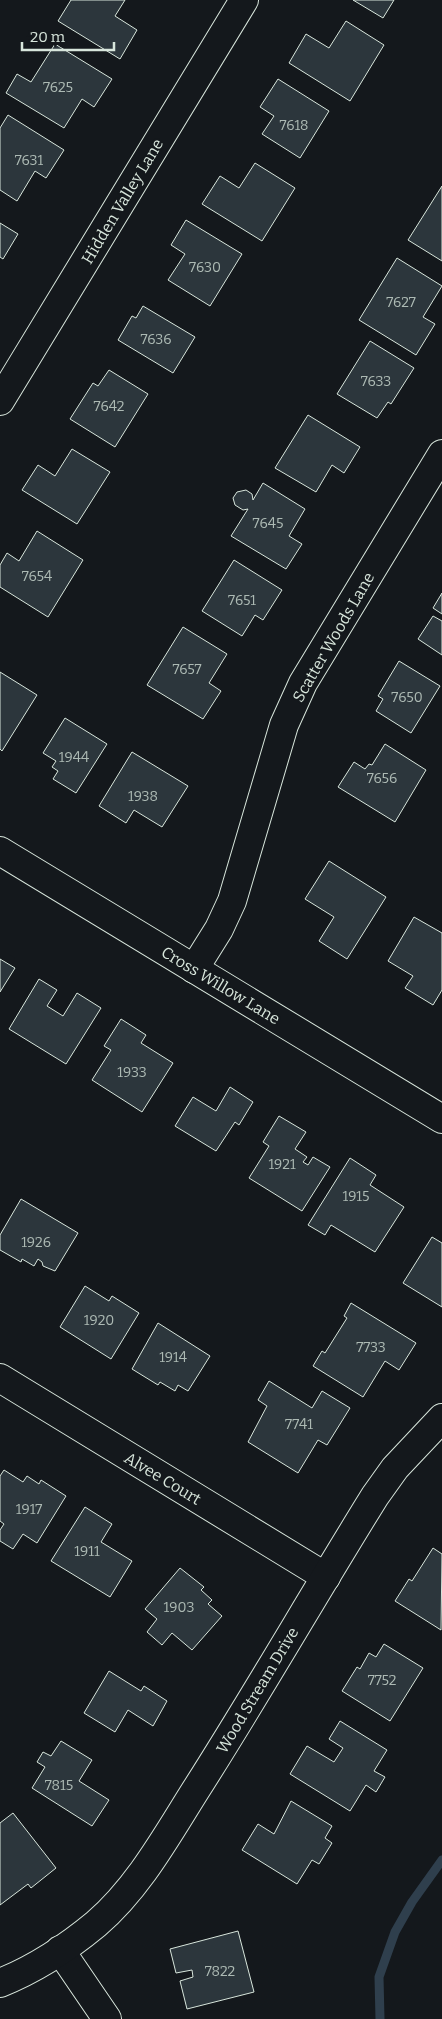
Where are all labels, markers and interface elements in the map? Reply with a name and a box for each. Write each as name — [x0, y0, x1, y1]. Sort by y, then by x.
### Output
scale bar — [22, 20, 115, 52]
text: 20 m — [30, 28, 66, 46]
house number: 7625 — [43, 79, 73, 96]
house number: 7618 — [280, 117, 309, 134]
street label: Hidden Valley Lane — [78, 135, 167, 267]
house number: 7631 — [15, 152, 44, 169]
house number: 7630 — [189, 259, 221, 276]
house number: 7627 — [386, 294, 416, 311]
house number: 7636 — [140, 331, 172, 348]
house number: 7633 — [361, 373, 391, 390]
house number: 7642 — [94, 398, 124, 415]
house number: 7645 — [253, 515, 283, 532]
house number: 7654 — [22, 568, 52, 585]
street label: Scatter Woods Lane — [289, 569, 378, 706]
house number: 7651 — [228, 592, 256, 609]
house number: 7657 — [172, 661, 202, 678]
house number: 7650 — [391, 689, 423, 706]
house number: 1944 — [59, 749, 89, 766]
house number: 7656 — [367, 770, 397, 787]
house number: 1938 — [128, 788, 158, 805]
street label: Cross Willow Lane — [158, 943, 284, 1028]
house number: 1933 — [117, 1064, 147, 1081]
house number: 1921 — [268, 1156, 296, 1173]
house number: 1915 — [342, 1188, 370, 1205]
house number: 1926 — [21, 1234, 51, 1251]
house number: 1920 — [84, 1312, 114, 1329]
house number: 7733 — [356, 1339, 386, 1356]
house number: 1914 — [159, 1349, 187, 1366]
house number: 7741 — [285, 1416, 313, 1433]
street label: Alvee Court — [121, 1448, 205, 1509]
house number: 1917 — [16, 1501, 42, 1518]
house number: 1911 — [74, 1543, 100, 1560]
house number: 1903 — [164, 1599, 194, 1616]
street label: Wood Stream Drive — [212, 1624, 303, 1757]
house number: 7752 — [368, 1672, 396, 1689]
house number: 7815 — [45, 1777, 73, 1794]
house number: 7822 — [205, 1963, 235, 1980]

